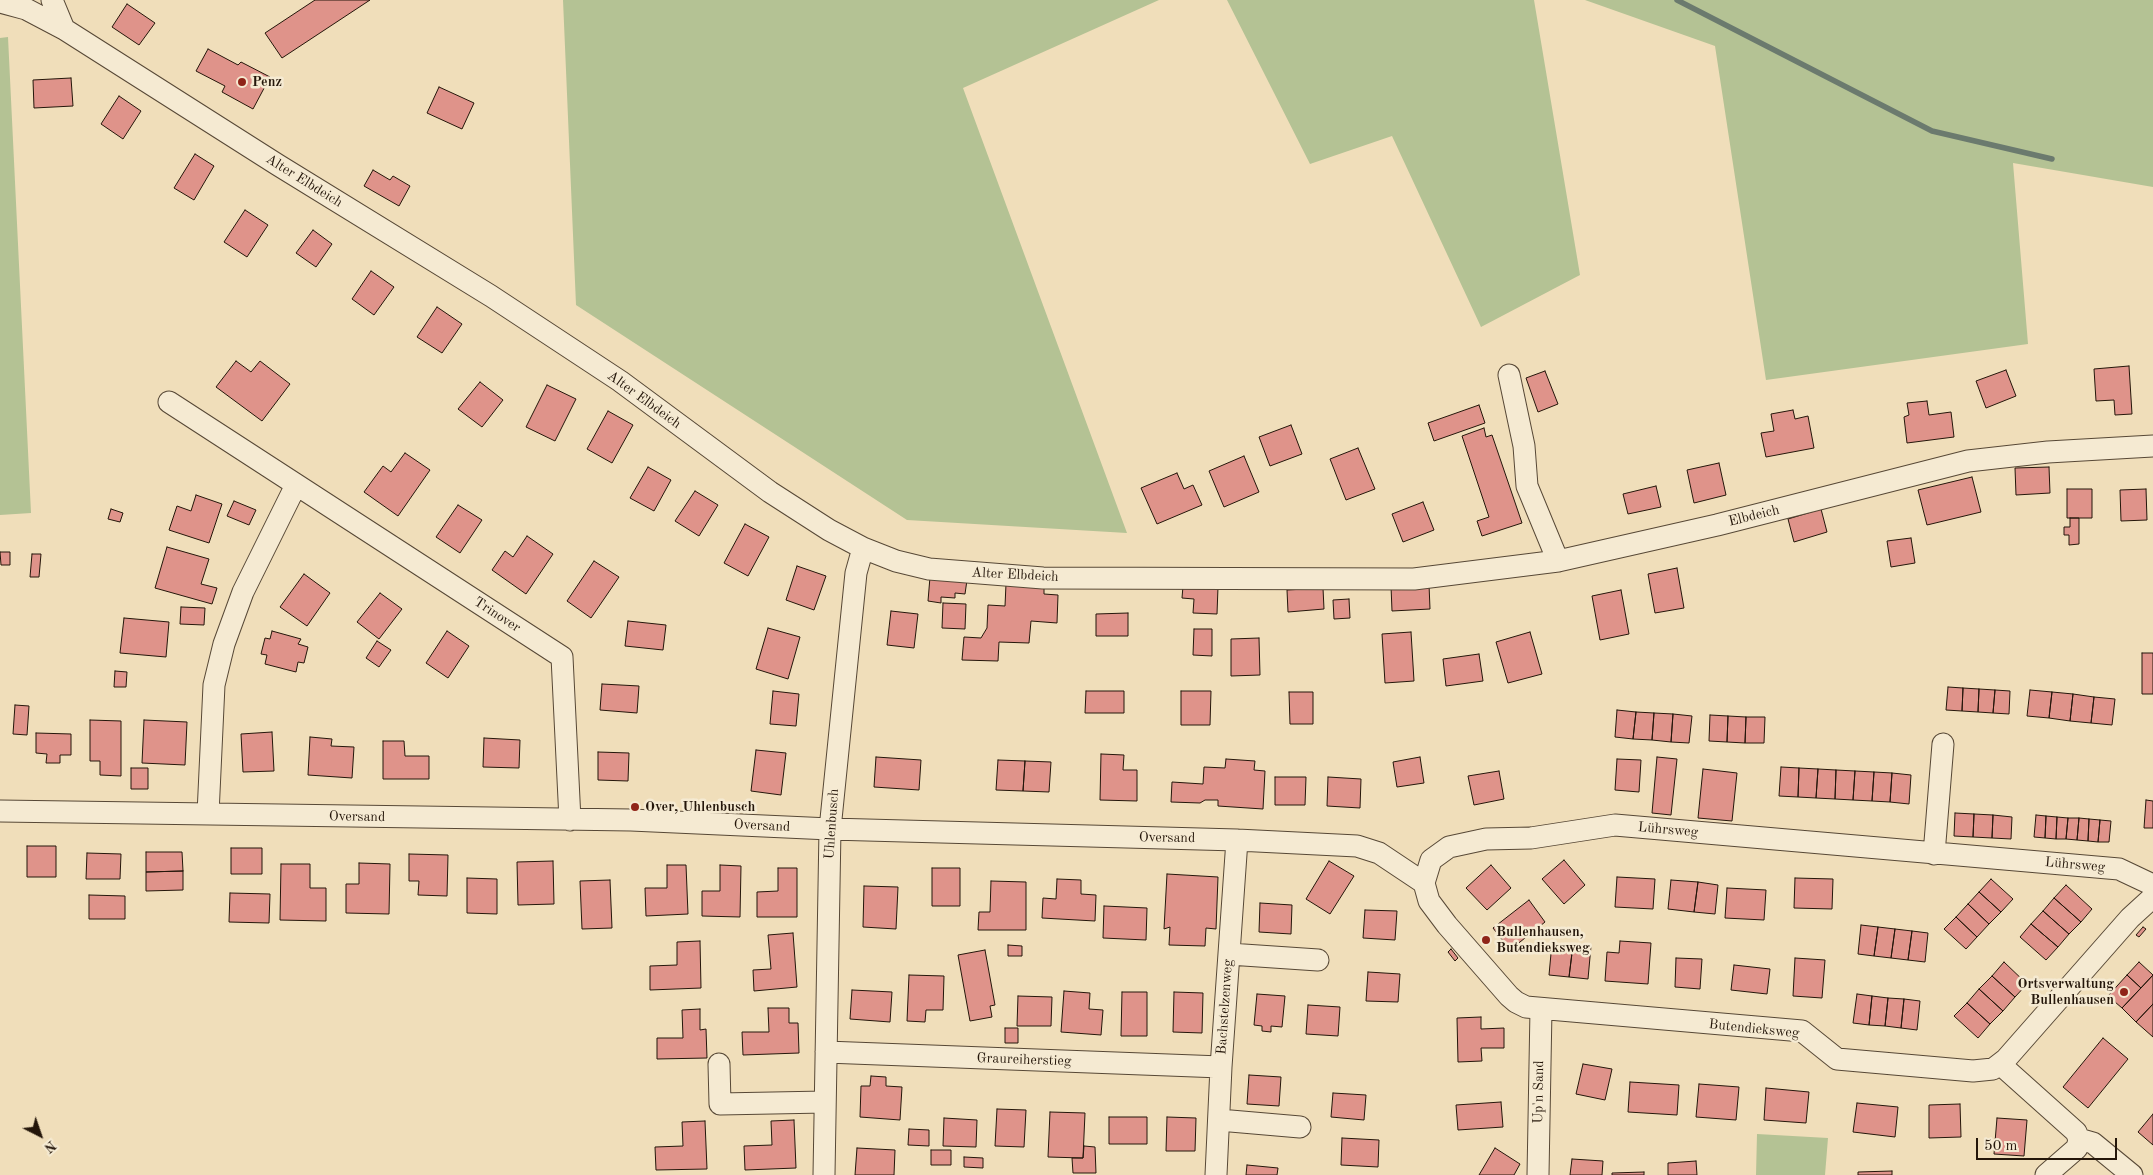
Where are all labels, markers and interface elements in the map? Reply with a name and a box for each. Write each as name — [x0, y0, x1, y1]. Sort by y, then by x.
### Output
place label: Penz — [252, 74, 282, 90]
marker: Penz — [236, 76, 248, 88]
street label: Alter Elbdeich — [263, 151, 345, 211]
street label: Alter Elbdeich — [604, 368, 684, 432]
street label: Elbdeich — [1727, 502, 1781, 530]
street label: Alter Elbdeich — [971, 564, 1059, 586]
street label: Trinover — [470, 594, 524, 636]
street label: Uhlenbusch — [821, 788, 843, 860]
place label: Over, Uhlenbusch — [645, 799, 755, 815]
marker: Over, Uhlenbusch — [629, 801, 641, 813]
street label: Oversand — [329, 808, 385, 826]
street label: Oversand — [733, 816, 791, 836]
street label: Lührsweg — [1637, 819, 1699, 841]
street label: Oversand — [1139, 829, 1195, 847]
street label: Lührsweg — [2044, 854, 2106, 876]
place label: Bullenhausen, Butendieksweg — [1496, 924, 1590, 956]
marker: Bullenhausen, Butendieksweg — [1480, 934, 1492, 946]
street label: Bachstelzenweg — [1213, 959, 1237, 1055]
place label: Ortsverwaltung Bullenhausen — [2017, 976, 2114, 1009]
marker: Ortsverwaltung Bullenhausen — [2118, 986, 2130, 998]
street label: Butendieksweg — [1708, 1016, 1800, 1042]
street label: Graureiherstieg — [976, 1050, 1072, 1070]
street label: Up'n Sand — [1530, 1060, 1548, 1124]
north arrow — [15, 1110, 65, 1160]
scale bar — [1978, 1128, 2119, 1160]
text: N — [41, 1138, 58, 1155]
text: 50 m — [1984, 1139, 2018, 1154]

